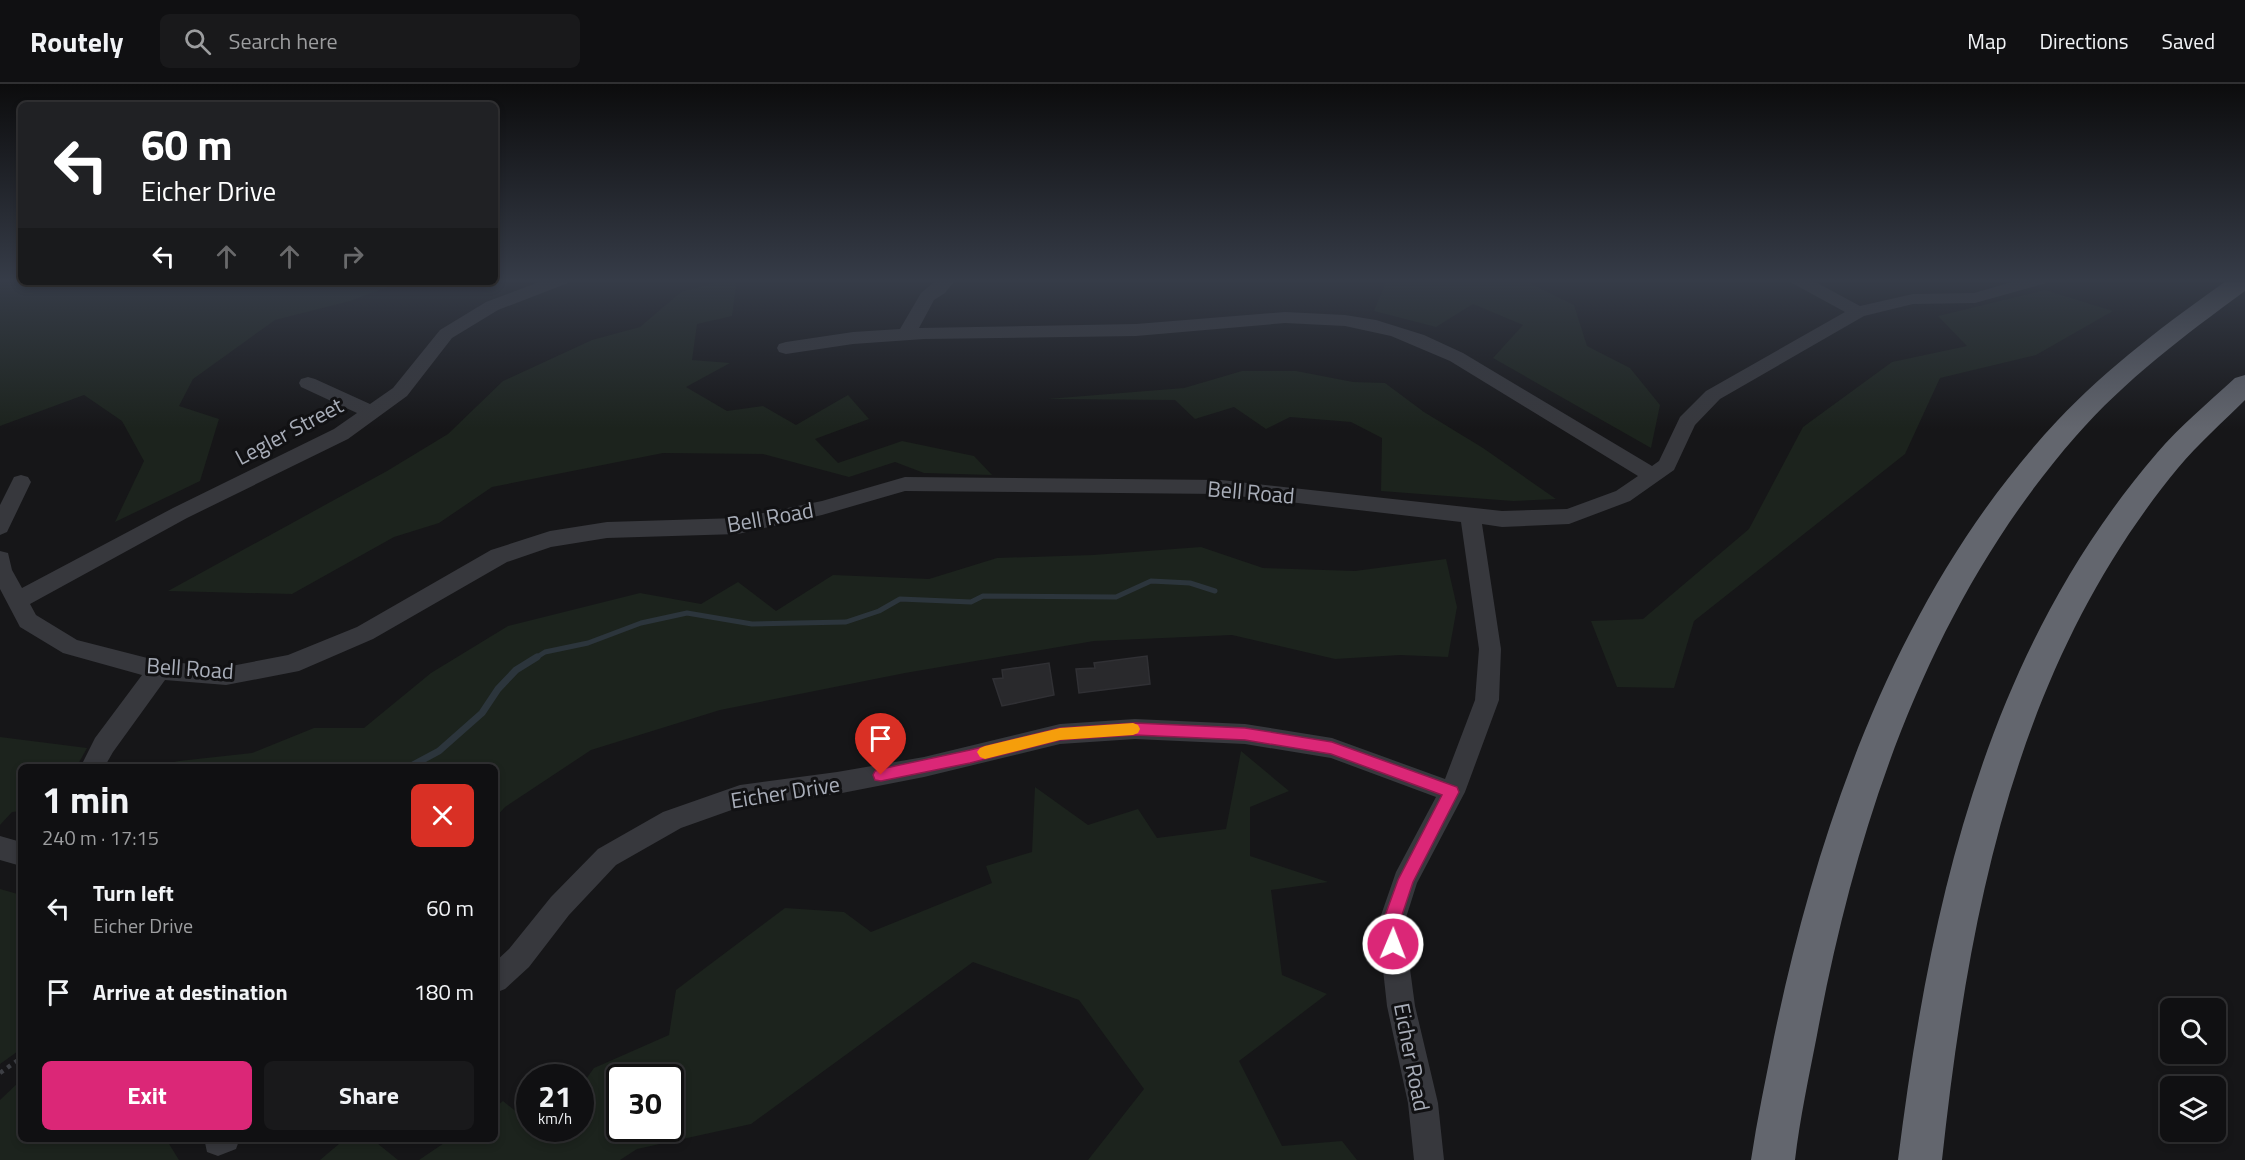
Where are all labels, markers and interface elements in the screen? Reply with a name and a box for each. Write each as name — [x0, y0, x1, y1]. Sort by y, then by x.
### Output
search box — [160, 14, 580, 68]
text: Routely — [30, 20, 124, 63]
text: Search here — [229, 24, 338, 58]
icon: search — [181, 25, 214, 58]
text: Map — [1967, 25, 2007, 57]
text: Directions — [2040, 25, 2129, 57]
text: Saved — [2162, 25, 2215, 57]
text: 60 m — [141, 112, 233, 176]
icon: left — [42, 126, 120, 204]
text: Eicher Drive — [141, 170, 276, 211]
icon: left — [147, 240, 180, 273]
icon: ahead — [210, 240, 243, 273]
icon: ahead — [273, 240, 306, 273]
icon: right — [336, 240, 369, 273]
street label: Legler Street — [229, 388, 349, 474]
street label: Bell Road — [1206, 471, 1296, 513]
street label: Bell Road — [724, 493, 816, 541]
street label: Bell Road — [145, 648, 235, 688]
pin — [855, 713, 906, 775]
icon: arrive — [864, 722, 897, 755]
street label: Eicher Drive — [728, 767, 842, 817]
text: 1 min — [42, 772, 129, 827]
button: close — [411, 784, 474, 847]
text: 240 m · 17:15 — [42, 822, 159, 853]
text: Turn left — [93, 876, 174, 910]
text: 60 m — [426, 891, 474, 925]
icon: left — [42, 892, 75, 925]
text: Eicher Drive — [93, 910, 193, 941]
position arrow — [1361, 912, 1425, 976]
text: Arrive at destination — [93, 975, 288, 1009]
text: 180 m — [414, 975, 474, 1009]
icon: arrive — [42, 976, 75, 1009]
map controls — [2160, 998, 2226, 1142]
button: search — [2160, 998, 2226, 1064]
street label: Eicher Road — [1385, 1000, 1439, 1114]
button: Exit — [42, 1061, 252, 1130]
button: Share — [264, 1061, 474, 1130]
speed limit sign: 30 — [606, 1064, 684, 1142]
text: 21 — [538, 1073, 572, 1119]
button: layers — [2160, 1076, 2226, 1142]
text: km/h — [538, 1107, 572, 1130]

